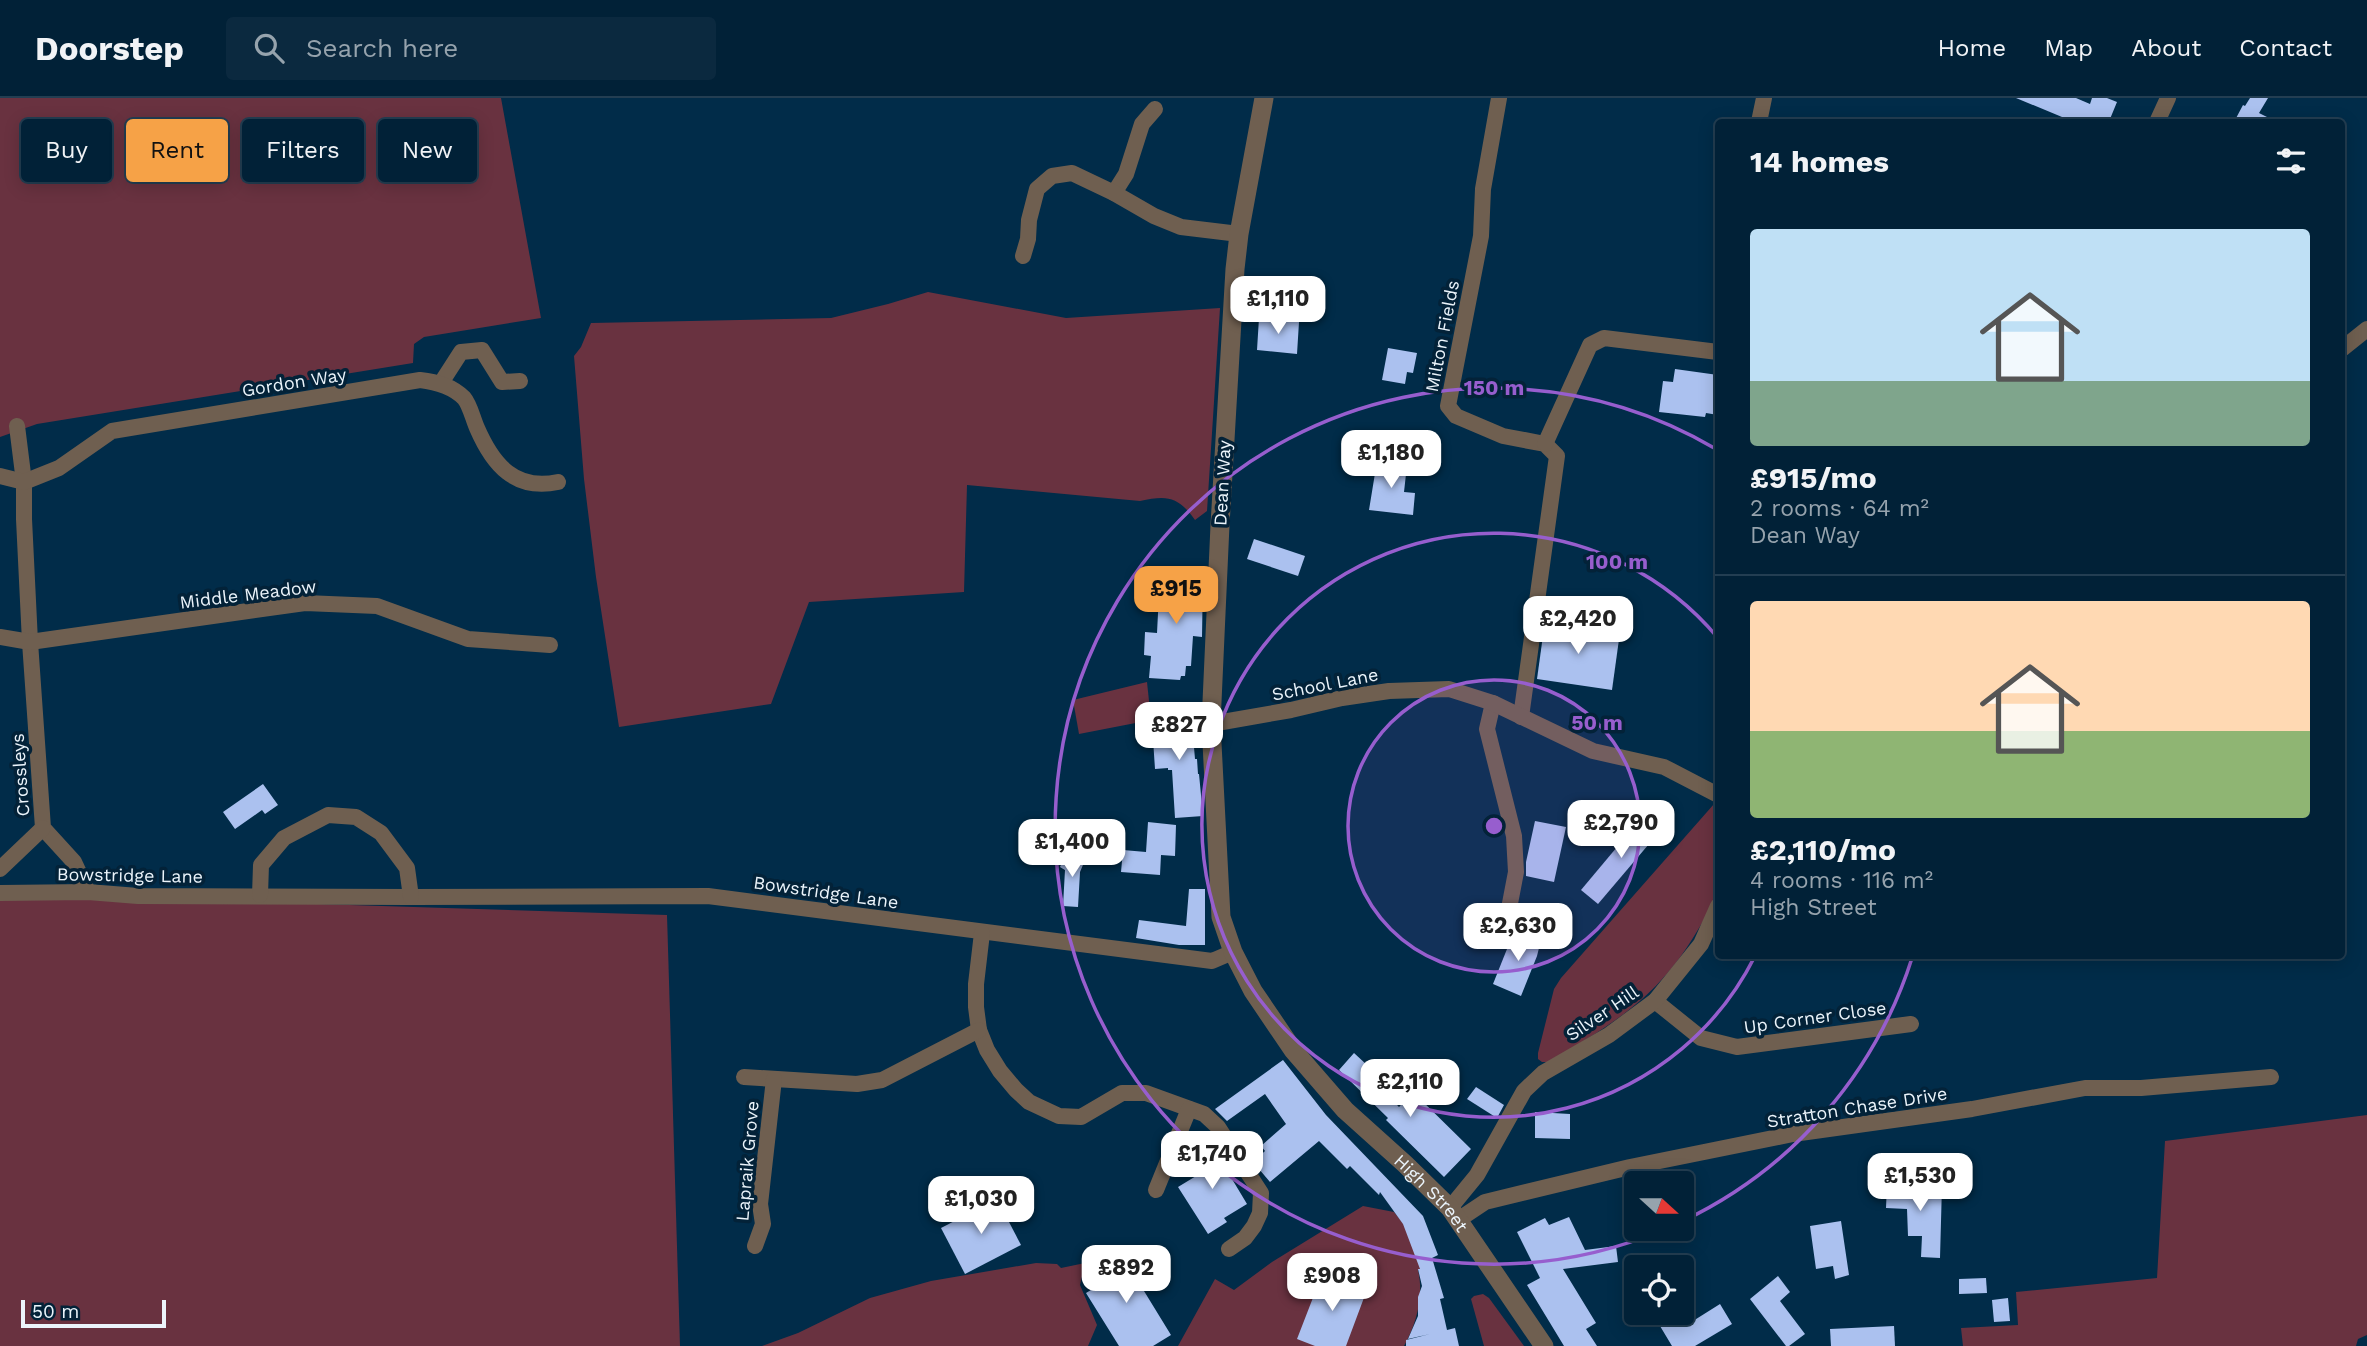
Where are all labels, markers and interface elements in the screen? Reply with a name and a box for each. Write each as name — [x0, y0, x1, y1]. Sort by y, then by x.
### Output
search box — [226, 17, 716, 80]
text: Doorstep — [35, 29, 184, 68]
icon: search — [250, 29, 288, 67]
text: Search here — [306, 33, 458, 63]
text: Home — [1938, 34, 2006, 62]
text: Map — [2044, 34, 2093, 62]
text: About — [2131, 34, 2201, 62]
text: Contact — [2239, 34, 2332, 62]
chip: Buy — [21, 119, 112, 182]
chip: Rent — [126, 119, 228, 182]
chip: Filters — [242, 119, 364, 182]
chip: New — [378, 119, 477, 182]
icon: filters — [2272, 142, 2310, 180]
text: 14 homes — [1750, 144, 1889, 179]
icon: home — [1967, 274, 2093, 400]
pin: £1,110 — [1221, 276, 1335, 336]
street label: Milton Fields — [1421, 278, 1463, 394]
text: £1,110 — [1246, 285, 1310, 312]
street label: Gordon Way — [240, 363, 348, 401]
text: 150 m — [1464, 375, 1524, 400]
pin: £1,180 — [1334, 430, 1448, 490]
street label: Dean Way — [1209, 439, 1235, 526]
text: £1,180 — [1357, 439, 1425, 466]
text: £915/mo — [1750, 460, 1877, 495]
text: 2 rooms · 64 m² — [1750, 495, 1929, 522]
text: Dean Way — [1750, 522, 1860, 549]
text: 100 m — [1586, 549, 1648, 574]
pin: £915 — [1135, 566, 1217, 626]
street label: Middle Meadow — [179, 575, 317, 613]
text: £915 — [1150, 575, 1202, 602]
pin: £2,420 — [1521, 596, 1635, 656]
text: £2,420 — [1539, 605, 1617, 632]
icon: home — [1967, 646, 2093, 772]
street label: School Lane — [1270, 663, 1380, 705]
pin: £827 — [1138, 702, 1220, 762]
text: 50 m — [1571, 710, 1623, 735]
text: £827 — [1151, 711, 1207, 738]
street label: Crossleys — [7, 733, 33, 817]
pin: £2,790 — [1564, 800, 1678, 860]
text: £2,790 — [1583, 809, 1659, 836]
centre of rings — [1482, 814, 1506, 838]
pin: £1,400 — [1015, 820, 1129, 879]
text: £1,400 — [1034, 828, 1110, 855]
text: £2,110/mo — [1750, 832, 1896, 867]
street label: Bowstridge Lane — [57, 863, 203, 887]
text: 4 rooms · 116 m² — [1750, 867, 1933, 894]
street label: Bowstridge Lane — [752, 871, 900, 913]
text: High Street — [1750, 894, 1877, 921]
pin: £2,630 — [1461, 904, 1575, 963]
text: £2,630 — [1479, 912, 1557, 939]
street label: Silver Hill — [1562, 981, 1643, 1045]
street label: Up Corner Close — [1742, 997, 1888, 1037]
pin: £2,110 — [1353, 1060, 1467, 1119]
text: £2,110 — [1377, 1068, 1443, 1095]
street label: Stratton Chase Drive — [1765, 1082, 1949, 1132]
street label: Lapraik Grove — [731, 1100, 763, 1222]
pin: £1,740 — [1155, 1132, 1269, 1191]
text: £1,740 — [1177, 1140, 1247, 1167]
street label: High Street — [1390, 1149, 1474, 1236]
pin: £1,530 — [1863, 1154, 1977, 1213]
text: £1,530 — [1884, 1162, 1956, 1189]
north arrow — [1624, 1171, 1694, 1241]
map controls — [1624, 1171, 1694, 1325]
pin: £1,030 — [924, 1176, 1038, 1236]
text: £1,030 — [944, 1185, 1018, 1212]
pin: £892 — [1085, 1246, 1167, 1305]
text: £892 — [1098, 1254, 1154, 1281]
pin: £908 — [1291, 1254, 1373, 1313]
button: locate — [1624, 1255, 1694, 1325]
text: £908 — [1303, 1262, 1361, 1289]
scale bar — [21, 1297, 166, 1329]
text: 50 m — [32, 1300, 79, 1323]

